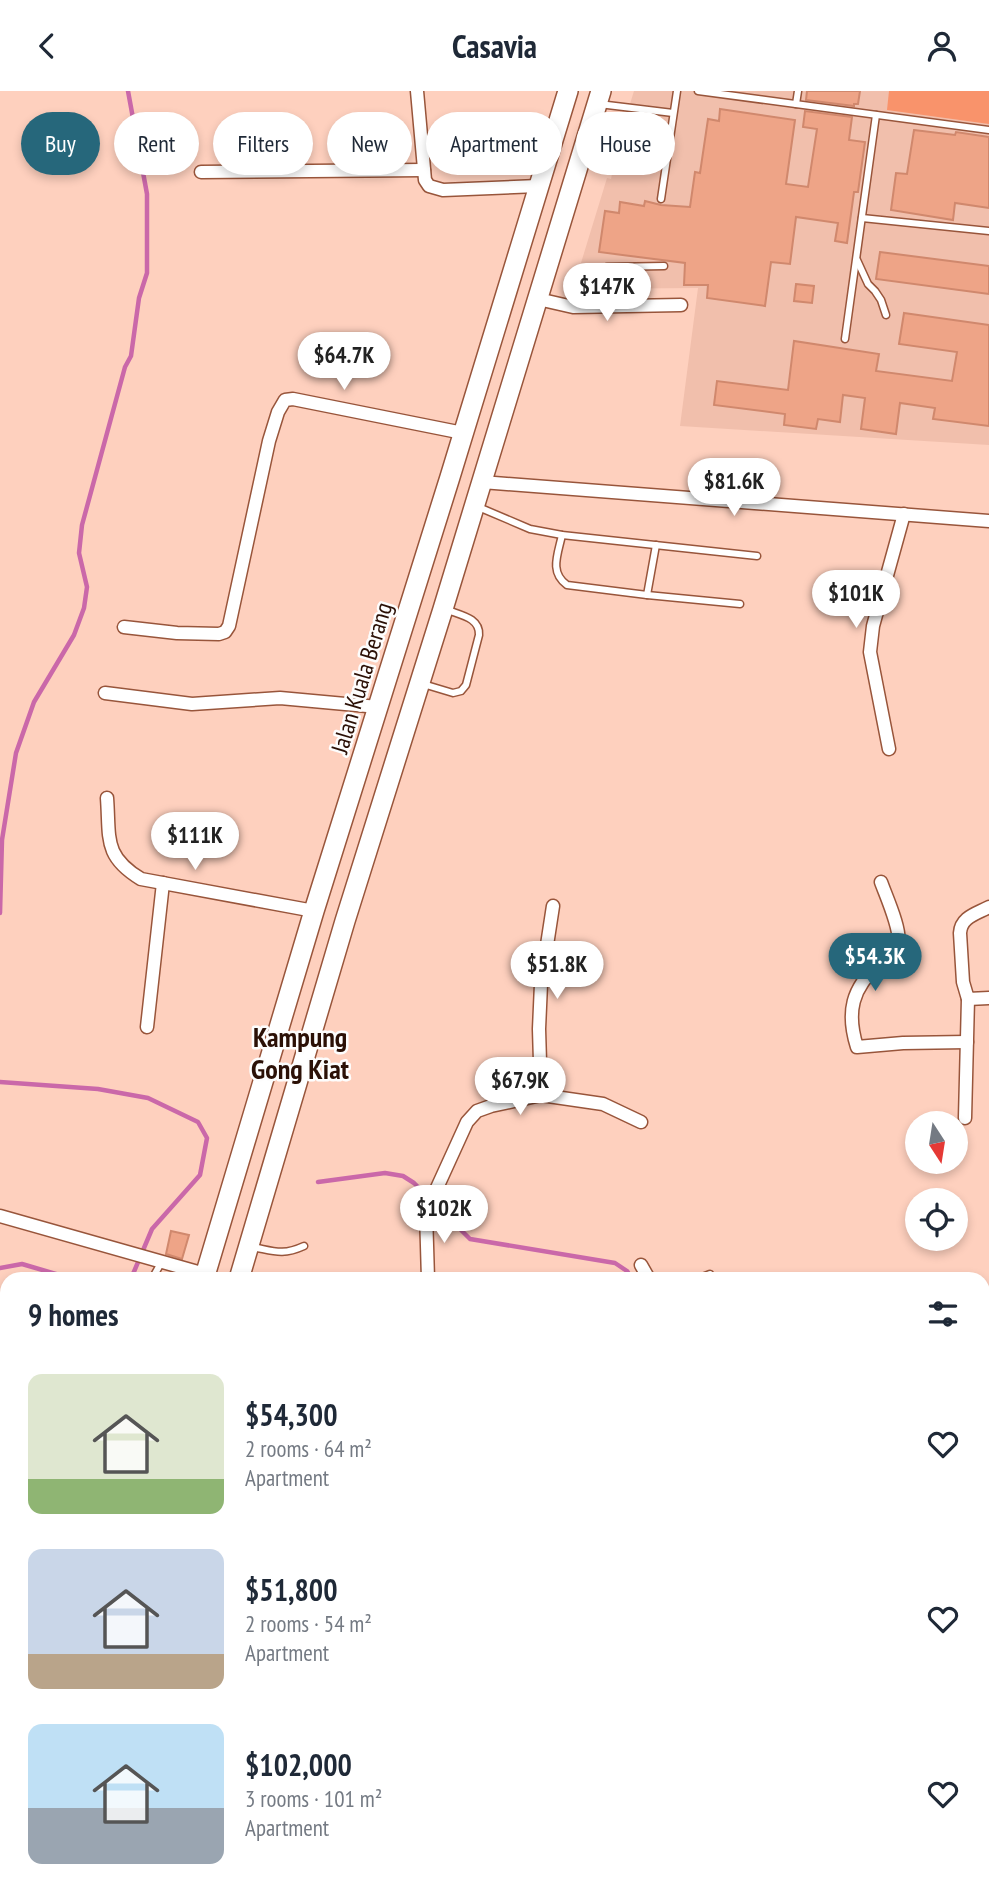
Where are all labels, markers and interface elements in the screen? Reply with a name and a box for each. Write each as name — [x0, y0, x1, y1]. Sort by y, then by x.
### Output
text: Casavia — [452, 25, 537, 67]
icon: back — [28, 27, 66, 65]
icon: person — [923, 27, 961, 65]
chip: Buy — [21, 112, 100, 175]
chip: Rent — [114, 112, 199, 175]
chip: Filters — [213, 112, 313, 175]
chip: New — [327, 112, 412, 175]
chip: Apartment — [426, 112, 562, 175]
chip: House — [576, 112, 675, 175]
pin: $147K — [558, 264, 656, 323]
text: $147K — [579, 271, 635, 300]
pin: $64.7K — [287, 333, 401, 392]
text: $64.7K — [314, 340, 374, 369]
pin: $81.6K — [677, 459, 791, 518]
text: $81.6K — [704, 466, 764, 495]
pin: $101K — [807, 571, 905, 630]
text: $101K — [828, 578, 884, 607]
street label: Jalan Kuala Berang — [324, 599, 399, 758]
pin: $111K — [146, 813, 244, 872]
text: $111K — [167, 820, 223, 849]
pin: $54.3K — [818, 933, 932, 993]
pin: $51.8K — [500, 941, 614, 1001]
text: $54.3K — [845, 941, 905, 970]
text: $51.8K — [527, 949, 587, 978]
district label: Kampung Gong Kiat — [251, 1018, 349, 1087]
pin: $67.9K — [463, 1058, 577, 1117]
text: $67.9K — [491, 1065, 549, 1094]
north arrow — [905, 1111, 968, 1174]
map controls — [905, 1111, 968, 1251]
pin: $102K — [395, 1185, 493, 1245]
button: locate — [905, 1188, 968, 1251]
text: $102K — [416, 1193, 472, 1222]
text: 9 homes — [28, 1295, 119, 1334]
icon: filters — [924, 1295, 962, 1333]
text: $54,300 — [245, 1395, 338, 1434]
icon: home — [84, 1402, 168, 1486]
icon: heart — [924, 1425, 962, 1463]
text: 2 rooms · 64 m² — [245, 1434, 372, 1463]
text: Apartment — [245, 1463, 329, 1492]
text: $51,800 — [245, 1570, 338, 1609]
icon: home — [84, 1577, 168, 1661]
icon: heart — [924, 1600, 962, 1638]
text: 2 rooms · 54 m² — [245, 1609, 372, 1638]
text: Apartment — [245, 1638, 329, 1667]
text: $102,000 — [245, 1745, 352, 1784]
icon: home — [84, 1752, 168, 1836]
icon: heart — [924, 1775, 962, 1813]
text: 3 rooms · 101 m² — [245, 1784, 382, 1813]
text: Apartment — [245, 1813, 329, 1842]

